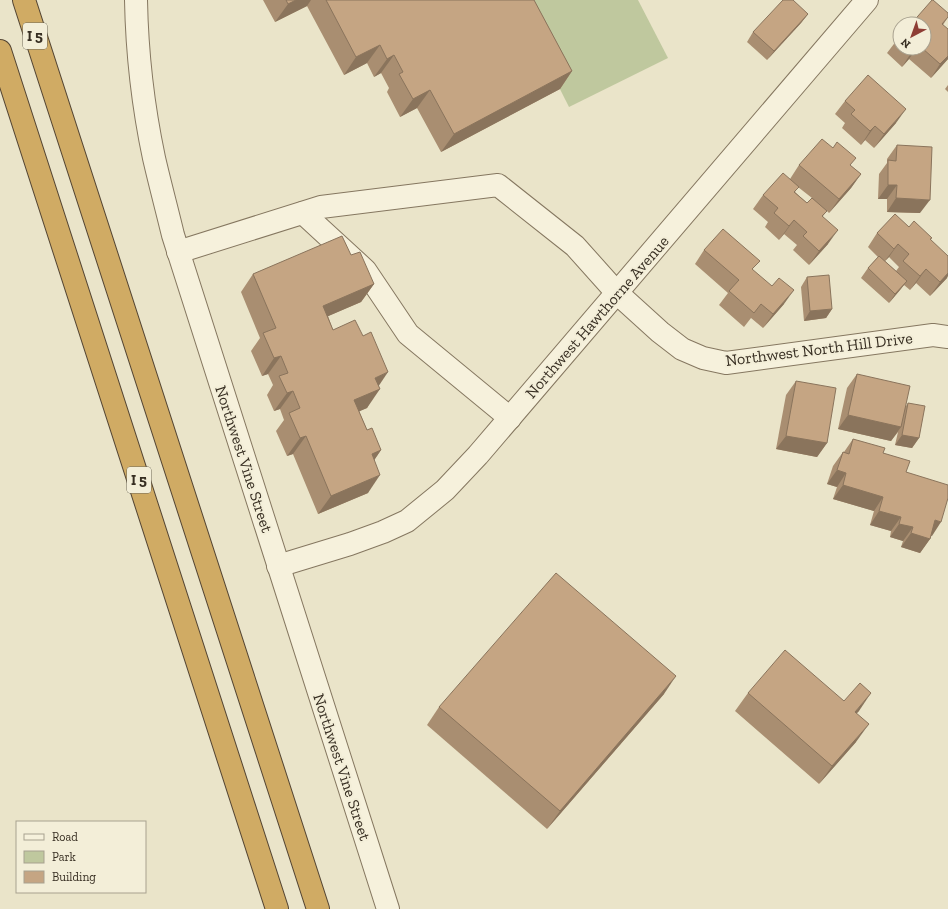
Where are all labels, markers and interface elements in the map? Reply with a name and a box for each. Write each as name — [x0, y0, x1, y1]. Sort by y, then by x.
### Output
north arrow — [892, 16, 932, 56]
road number: I 5 — [23, 23, 47, 49]
text: N — [898, 35, 913, 51]
street label: Northwest Hawthorne Avenue — [521, 232, 673, 402]
street label: Northwest North Hill Drive — [724, 328, 914, 370]
street label: Northwest Vine Street — [211, 383, 277, 535]
road number: I 5 — [127, 467, 151, 493]
street label: Northwest Vine Street — [309, 691, 375, 843]
legend — [16, 821, 146, 893]
text: Road — [52, 830, 78, 844]
text: Park — [52, 850, 77, 864]
text: Building — [52, 870, 96, 884]

